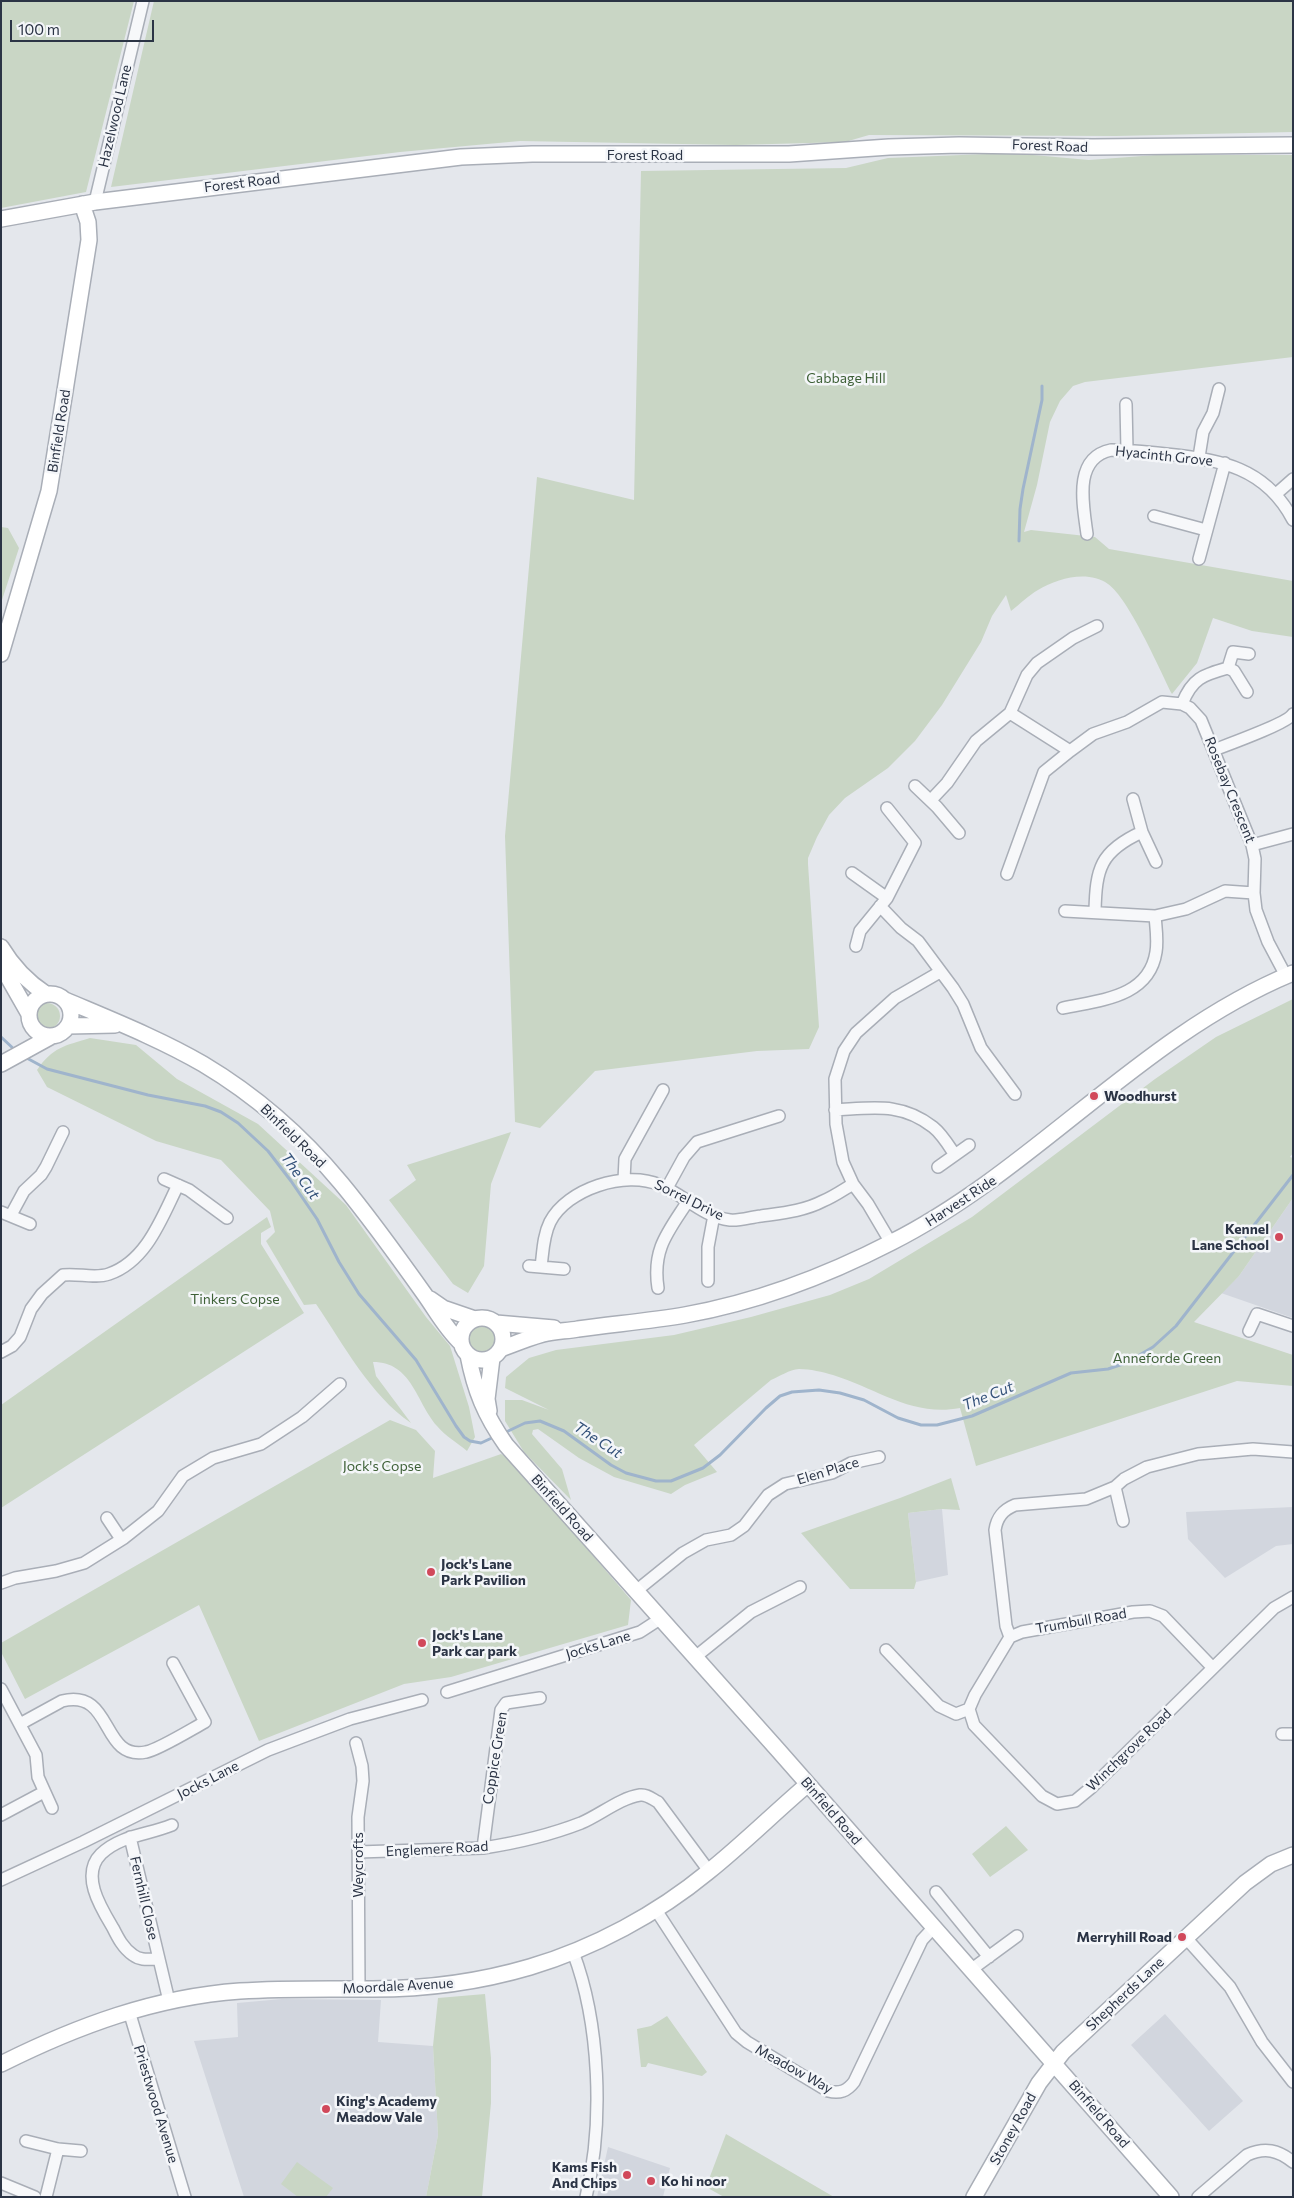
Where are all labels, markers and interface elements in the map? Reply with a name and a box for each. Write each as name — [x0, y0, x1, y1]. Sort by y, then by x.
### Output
scale bar — [12, 10, 156, 42]
text: 100 m — [18, 20, 60, 38]
street label: Hazelwood Lane — [95, 63, 135, 169]
street label: Forest Road — [1012, 136, 1088, 156]
street label: Forest Road — [607, 147, 683, 163]
street label: Forest Road — [203, 170, 281, 196]
park label: Cabbage Hill — [806, 370, 886, 386]
street label: Binfield Road — [44, 388, 74, 474]
street label: Hyacinth Grove — [1114, 443, 1214, 469]
street label: Rosebay Crescent — [1201, 734, 1259, 846]
place label: Woodhurst — [1104, 1088, 1177, 1104]
marker: Woodhurst — [1088, 1090, 1100, 1102]
street label: Binfield Road — [257, 1101, 329, 1171]
water label: The Cut — [277, 1149, 323, 1203]
street label: Harvest Ride — [922, 1172, 1000, 1230]
street label: Sorrel Drive — [652, 1176, 726, 1224]
place label: Kennel Lane School — [1192, 1221, 1269, 1254]
marker: Kennel Lane School — [1273, 1231, 1285, 1243]
park label: Tinkers Copse — [190, 1291, 280, 1307]
park label: Anneforde Green — [1113, 1350, 1221, 1366]
water label: The Cut — [960, 1378, 1016, 1414]
water label: The Cut — [571, 1418, 625, 1462]
street label: Elen Place — [795, 1454, 861, 1488]
park label: Jock's Copse — [343, 1458, 421, 1474]
street label: Binfield Road — [528, 1471, 596, 1545]
place label: Jock's Lane Park Pavilion — [441, 1556, 526, 1588]
marker: Jock's Lane Park Pavilion — [425, 1566, 437, 1578]
street label: Trumbull Road — [1034, 1605, 1128, 1637]
place label: Jock's Lane Park car park — [432, 1627, 517, 1660]
street label: Jocks Lane — [564, 1627, 632, 1663]
marker: Jock's Lane Park car park — [416, 1637, 428, 1649]
street label: Winchgrove Road — [1083, 1705, 1175, 1795]
street label: Coppice Green — [479, 1711, 511, 1805]
street label: Jocks Lane — [174, 1757, 242, 1803]
street label: Binfield Road — [797, 1774, 865, 1848]
street label: Weycrofts — [350, 1832, 366, 1898]
street label: Englemere Road — [385, 1838, 489, 1860]
street label: Fernhill Close — [126, 1855, 162, 1941]
place label: Merryhill Road — [1077, 1929, 1172, 1945]
marker: Merryhill Road — [1176, 1931, 1188, 1943]
street label: Shepherds Lane — [1083, 1954, 1167, 2034]
street label: Moordale Avenue — [342, 1975, 454, 1997]
street label: Meadow Way — [752, 2041, 836, 2097]
street label: Priestwood Avenue — [130, 2043, 182, 2165]
street label: Binfield Road — [1065, 2077, 1133, 2151]
street label: Stoney Road — [986, 2090, 1040, 2168]
place label: King's Academy Meadow Vale — [336, 2093, 437, 2126]
marker: King's Academy Meadow Vale — [320, 2103, 332, 2115]
place label: Kams Fish And Chips — [552, 2159, 617, 2192]
marker: Kams Fish And Chips — [621, 2169, 633, 2181]
place label: Ko hi noor — [661, 2173, 727, 2189]
marker: Ko hi noor — [645, 2175, 657, 2187]

